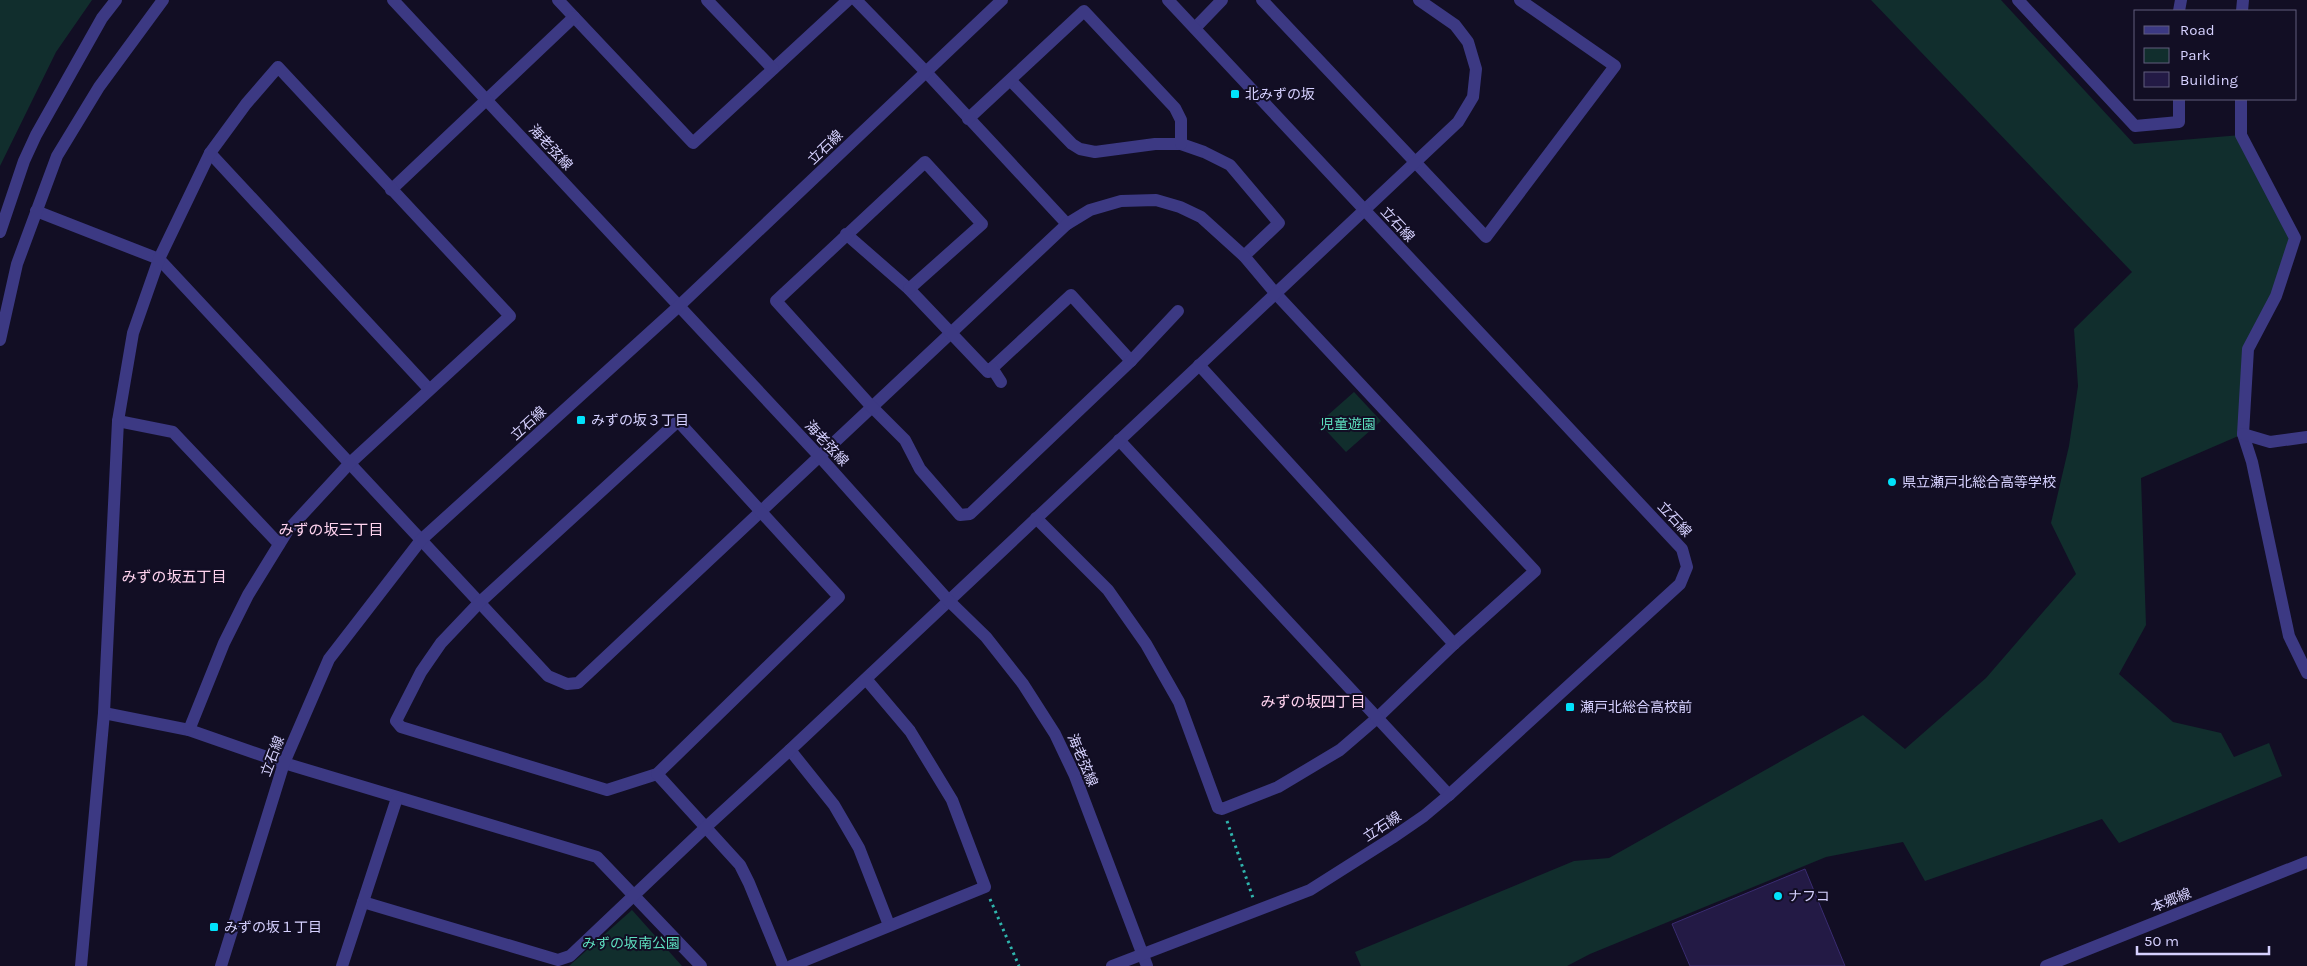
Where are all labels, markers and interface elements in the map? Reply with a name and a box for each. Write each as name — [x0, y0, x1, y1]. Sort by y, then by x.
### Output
legend — [2134, 10, 2297, 100]
text: Road — [2180, 21, 2215, 39]
text: Park — [2180, 46, 2210, 64]
text: Building — [2180, 71, 2238, 89]
place label: 北みずの坂 — [1245, 86, 1315, 103]
marker: 北みずの坂 — [1229, 88, 1241, 100]
street label: 海老弦線 — [525, 121, 576, 174]
street label: 立石線 — [804, 127, 846, 168]
street label: 立石線 — [1377, 203, 1418, 245]
street label: 立石線 — [507, 403, 550, 444]
place label: みずの坂３丁目 — [591, 412, 689, 429]
marker: みずの坂３丁目 — [575, 414, 587, 426]
park label: 児童遊園 — [1320, 416, 1376, 433]
street label: 海老弦線 — [801, 417, 852, 470]
place label: 県立瀬戸北総合高等学校 — [1902, 474, 2056, 491]
marker: 県立瀬戸北総合高等学校 — [1886, 476, 1898, 488]
street label: 立石線 — [1654, 498, 1695, 540]
district label: みずの坂三丁目 — [278, 521, 384, 539]
district label: みずの坂五丁目 — [121, 568, 227, 586]
district label: みずの坂四丁目 — [1260, 693, 1366, 711]
place label: 瀬戸北総合高校前 — [1580, 699, 1692, 716]
marker: 瀬戸北総合高校前 — [1564, 701, 1576, 713]
street label: 海老弦線 — [1064, 731, 1101, 789]
street label: 立石線 — [257, 734, 288, 779]
street label: 立石線 — [1360, 808, 1405, 845]
street label: 本郷線 — [2149, 885, 2194, 916]
place label: ナフコ — [1788, 888, 1830, 905]
marker: ナフコ — [1772, 890, 1784, 902]
place label: みずの坂１丁目 — [224, 919, 322, 936]
marker: みずの坂１丁目 — [208, 921, 220, 933]
scale bar — [2137, 924, 2270, 956]
text: 50 m — [2144, 932, 2179, 950]
park label: みずの坂南公園 — [582, 935, 680, 952]

